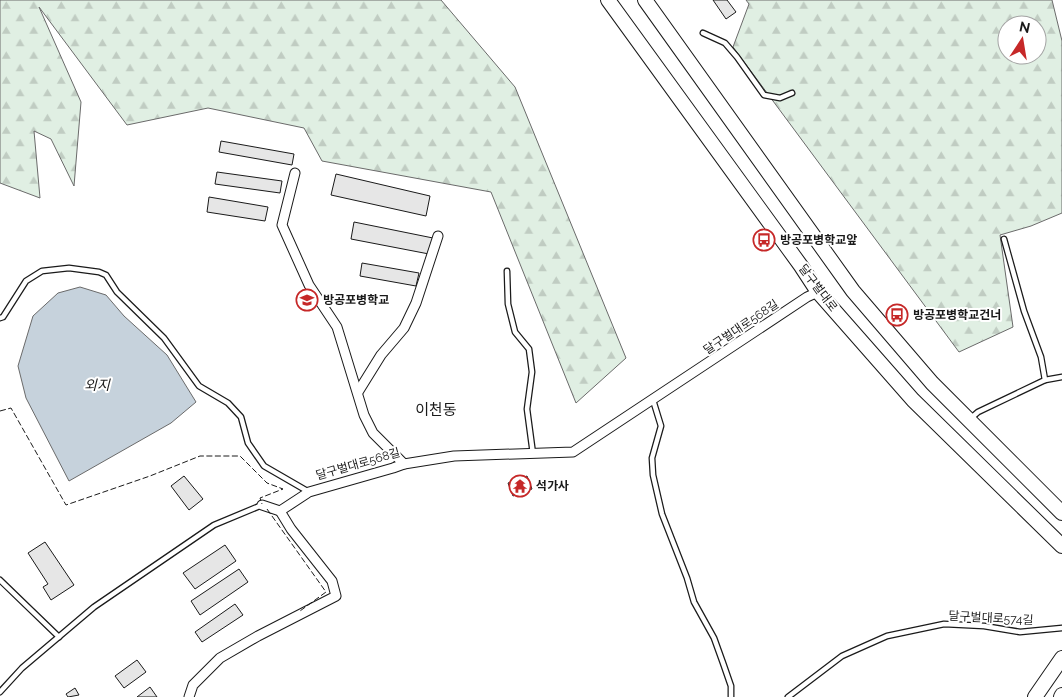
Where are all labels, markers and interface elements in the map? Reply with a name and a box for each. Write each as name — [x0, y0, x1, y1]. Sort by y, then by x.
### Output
north arrow — [997, 15, 1047, 65]
text: N — [1018, 18, 1032, 36]
bus stop icon: 방공포병학교앞 — [752, 228, 776, 252]
place label: 방공포병학교앞 — [780, 233, 857, 247]
street label: 달구벌대로 — [796, 262, 840, 314]
school or university icon: 방공포병학교 — [295, 288, 319, 312]
place label: 방공포병학교 — [323, 293, 389, 307]
street label: 달구벌대로568길 — [701, 297, 781, 357]
bus stop icon: 방공포병학교건너 — [885, 303, 909, 327]
place label: 방공포병학교건너 — [913, 308, 1001, 322]
water label: 외지 — [84, 377, 111, 393]
district label: 이천동 — [415, 401, 457, 419]
street label: 달구벌대로568길 — [314, 445, 402, 483]
temple icon: 석가사 — [508, 474, 532, 498]
place label: 석가사 — [536, 479, 569, 493]
street label: 달구벌대로574길 — [948, 609, 1034, 627]

